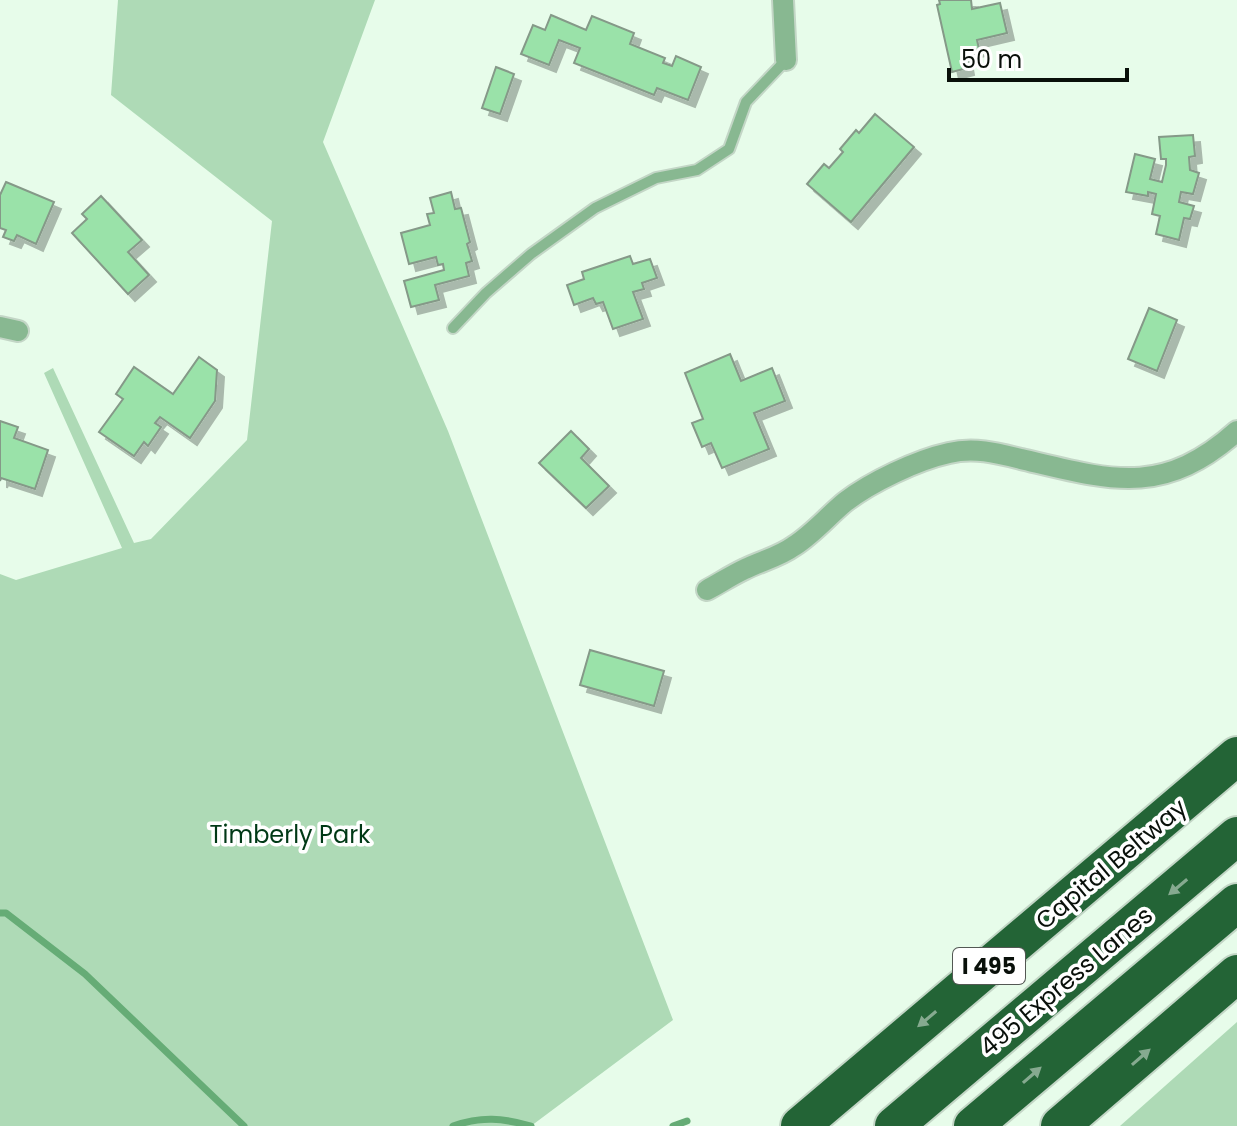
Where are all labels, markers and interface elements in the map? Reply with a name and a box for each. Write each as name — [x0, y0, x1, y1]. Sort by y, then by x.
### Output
scale bar — [949, 32, 1127, 82]
text: 50 m — [961, 43, 1022, 76]
street label: Capital Beltway — [1028, 791, 1194, 937]
park label: Timberly Park — [210, 818, 371, 851]
one-way arrow — [1168, 878, 1188, 895]
street label: 495 Express Lanes — [973, 899, 1159, 1063]
road number: I 495 — [953, 948, 1025, 984]
one-way arrow — [917, 1010, 937, 1027]
one-way arrow — [1130, 1049, 1150, 1066]
one-way arrow — [1022, 1067, 1042, 1084]

